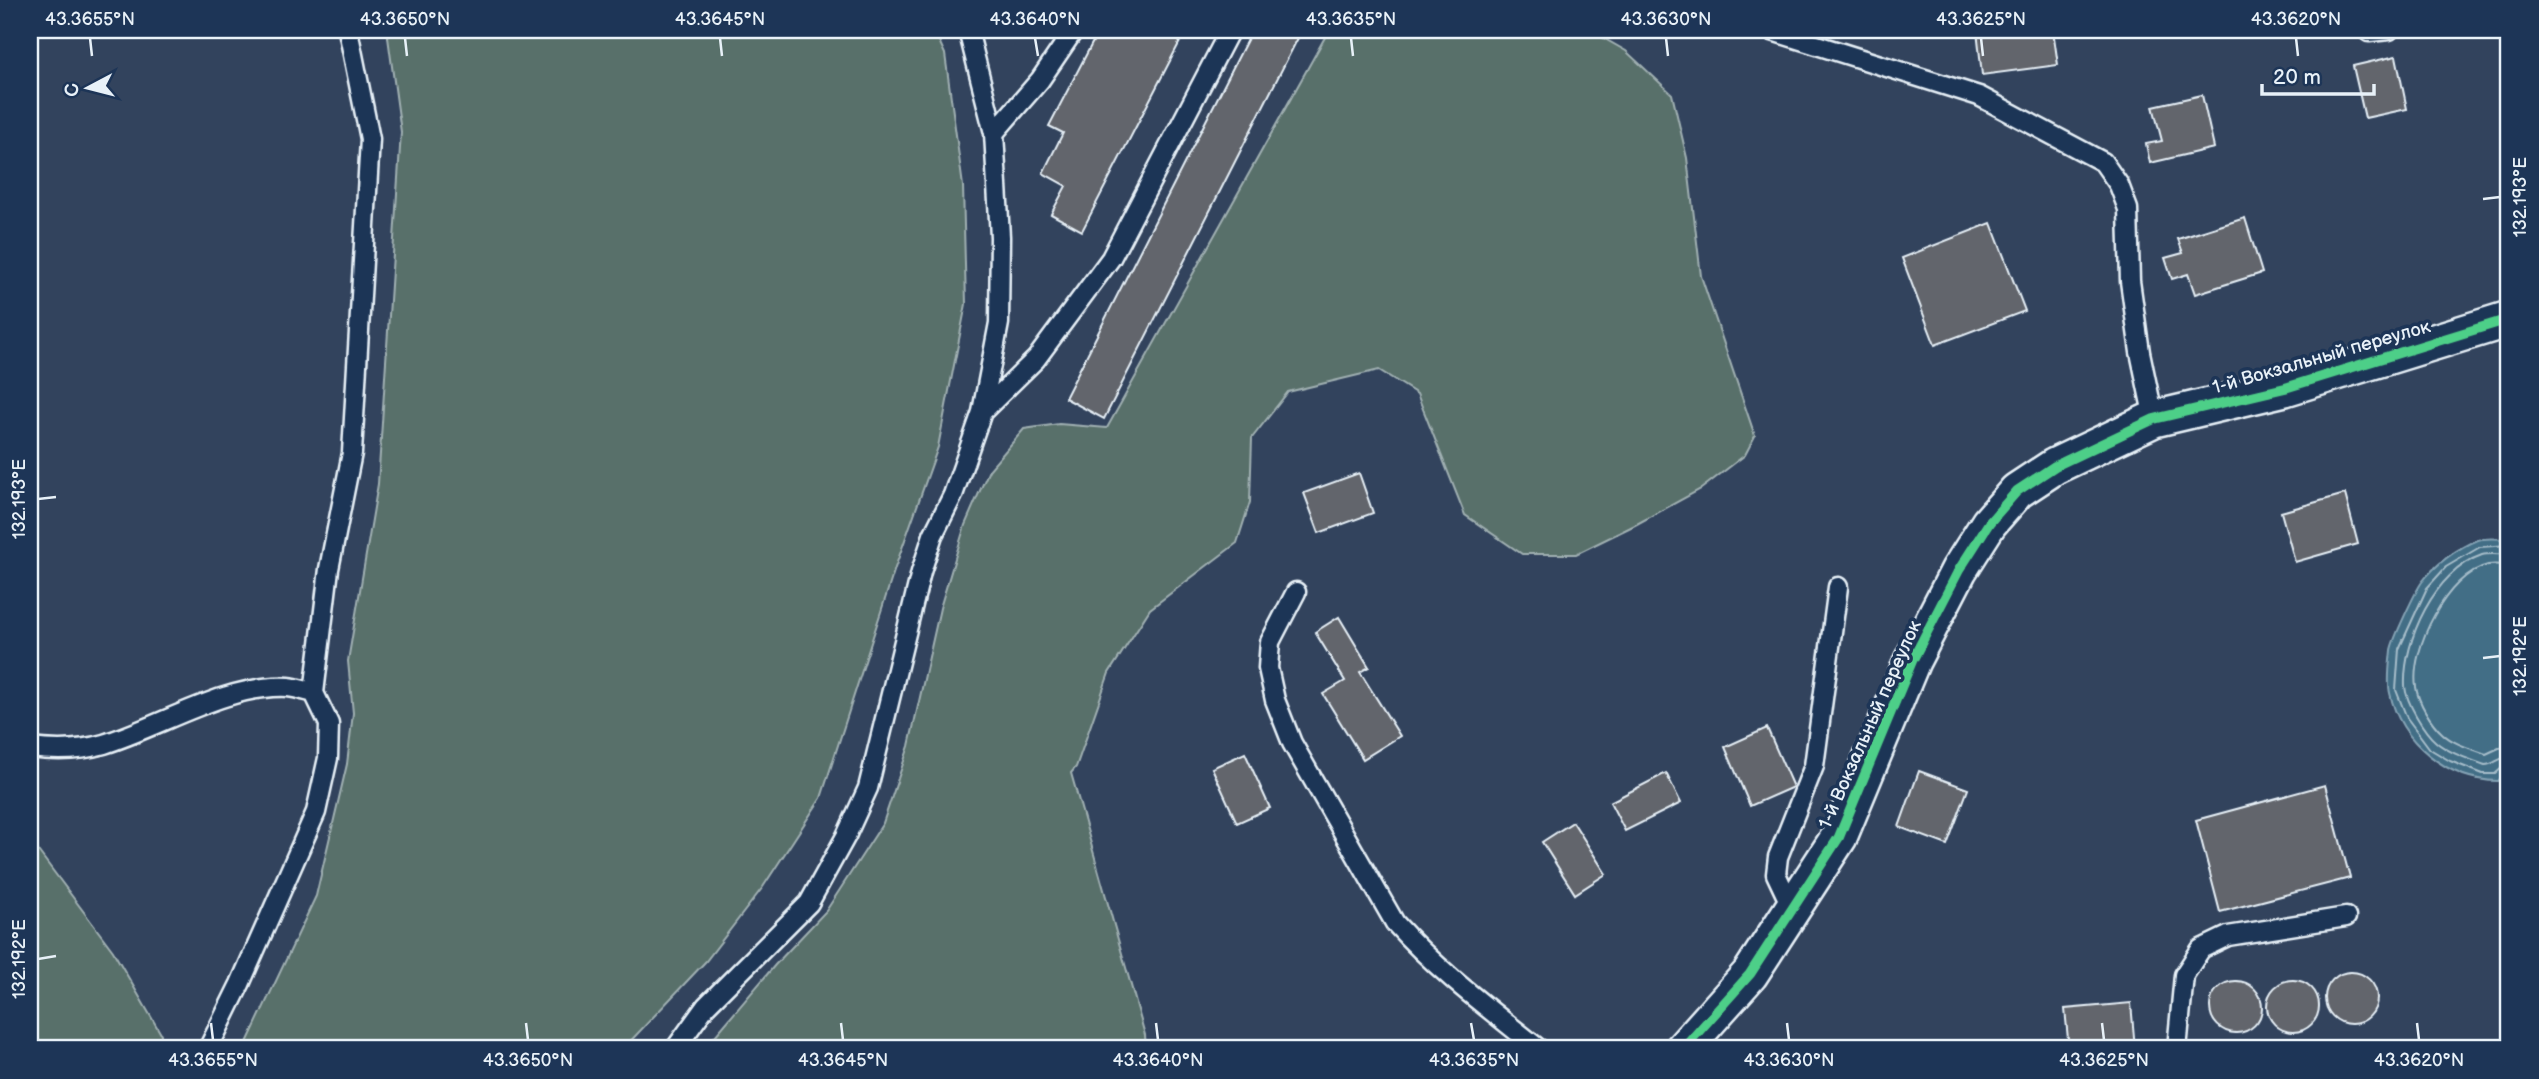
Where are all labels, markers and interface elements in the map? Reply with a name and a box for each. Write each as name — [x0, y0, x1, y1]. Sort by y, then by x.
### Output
text: 43.3655°N — [45, 9, 135, 30]
text: 43.3650°N — [360, 9, 450, 30]
text: 43.3645°N — [675, 9, 765, 30]
text: 43.3640°N — [989, 9, 1081, 30]
text: 43.3635°N — [1306, 9, 1396, 30]
text: 43.3630°N — [1620, 9, 1712, 30]
text: 43.3625°N — [1936, 9, 2026, 30]
text: 43.3620°N — [2251, 9, 2341, 30]
north arrow — [52, 52, 122, 122]
scale bar — [2262, 52, 2374, 96]
text: 20 m — [2273, 65, 2321, 90]
text: С — [60, 82, 85, 98]
text: 132.193°E — [2510, 157, 2531, 237]
street label: 1-й Вокзальный переулок — [2210, 315, 2433, 400]
text: 132.193°E — [9, 459, 30, 539]
text: 132.192°E — [2510, 616, 2531, 696]
street label: 1-й Вокзальный переулок — [1814, 617, 1927, 832]
text: 132.192°E — [9, 919, 30, 999]
text: 43.3655°N — [168, 1050, 258, 1071]
text: 43.3650°N — [483, 1050, 573, 1071]
text: 43.3645°N — [798, 1050, 888, 1071]
text: 43.3640°N — [1112, 1050, 1204, 1071]
text: 43.3635°N — [1429, 1050, 1519, 1071]
text: 43.3630°N — [1743, 1050, 1835, 1071]
text: 43.3625°N — [2059, 1050, 2149, 1071]
text: 43.3620°N — [2374, 1050, 2464, 1071]

